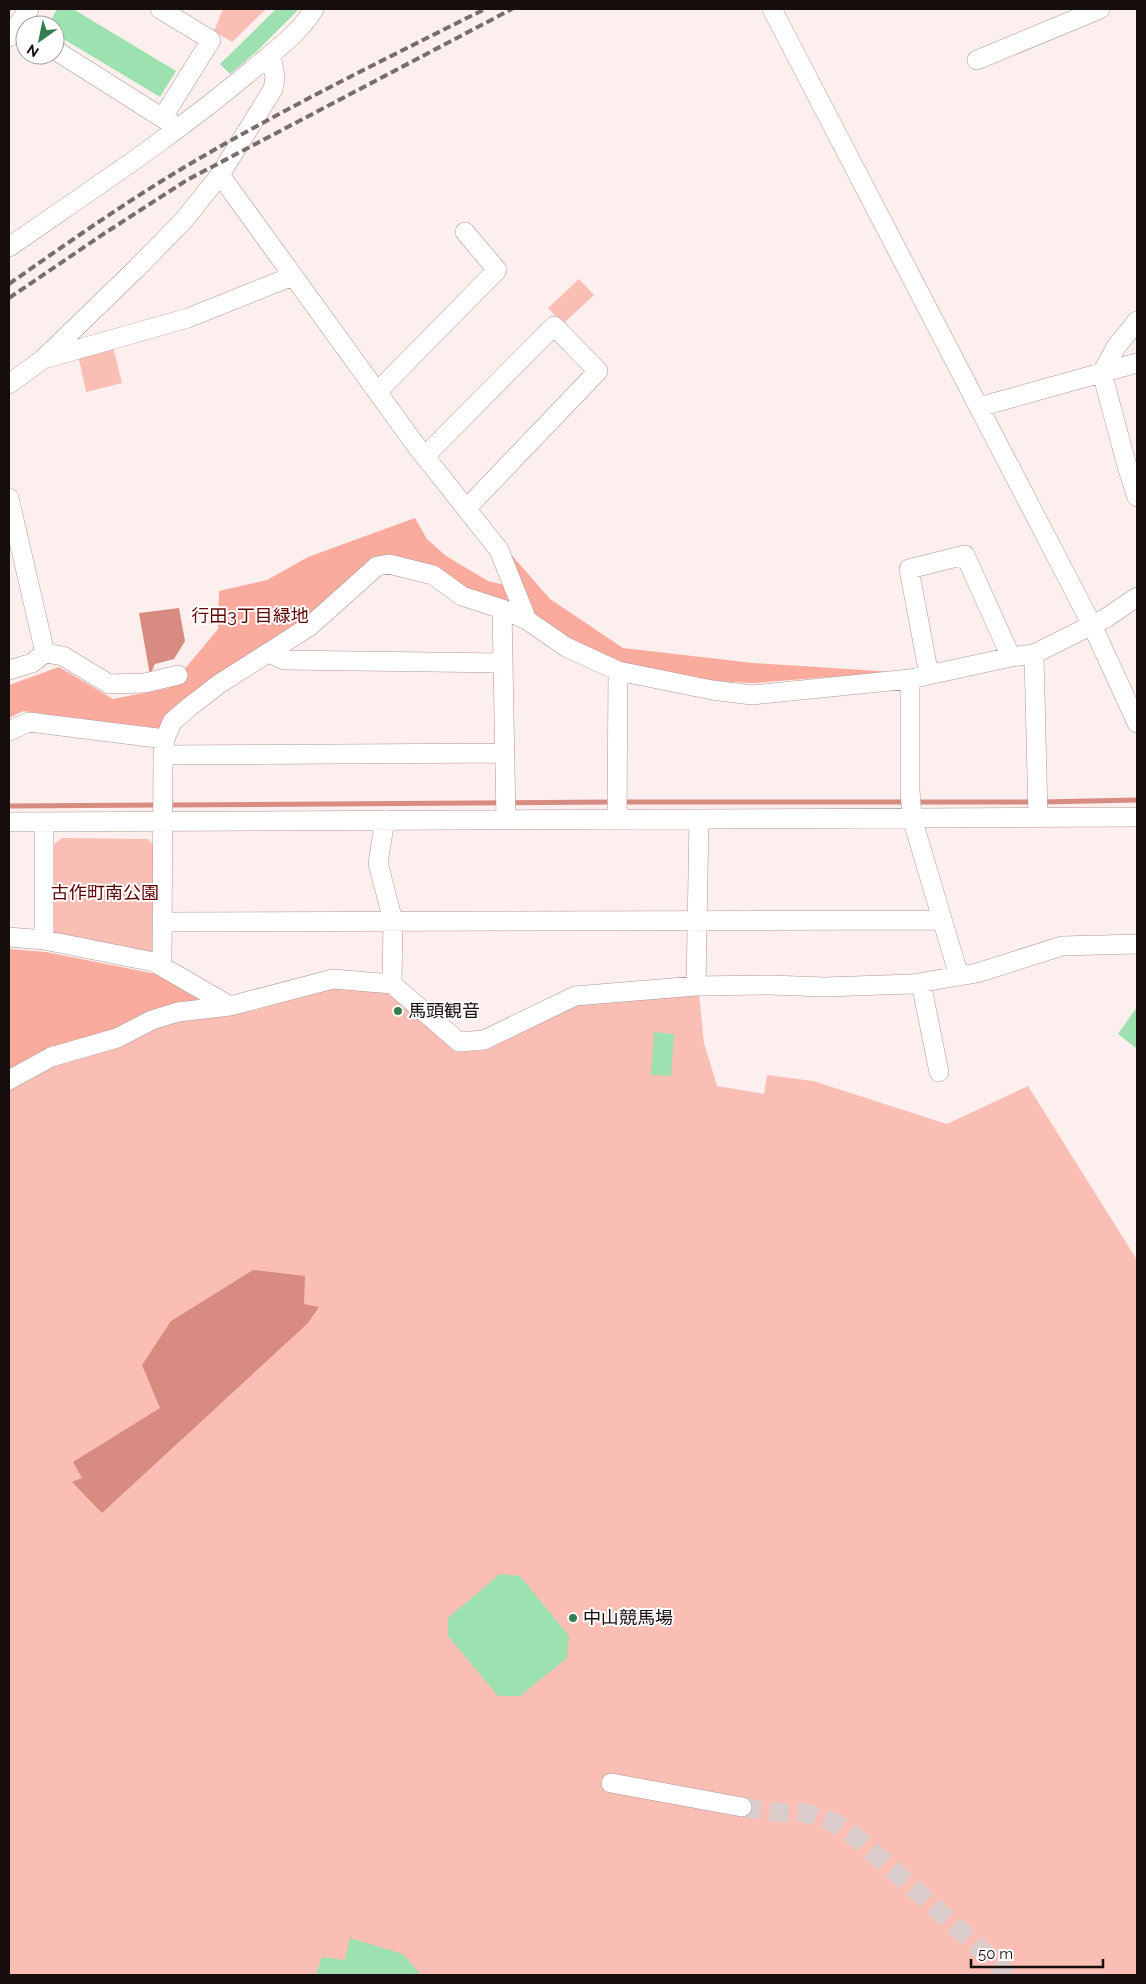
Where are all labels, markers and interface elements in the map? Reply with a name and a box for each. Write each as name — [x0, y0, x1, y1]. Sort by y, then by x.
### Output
north arrow — [15, 15, 65, 65]
text: N — [24, 41, 42, 61]
park label: 行田3丁目緑地 — [191, 605, 309, 626]
park label: 古作町南公園 — [51, 882, 159, 903]
place label: 馬頭観音 — [408, 1000, 480, 1021]
marker: 馬頭観音 — [392, 1005, 404, 1017]
place label: 中山競馬場 — [583, 1607, 673, 1628]
marker: 中山競馬場 — [567, 1612, 579, 1624]
scale bar — [971, 1936, 1104, 1968]
text: 50 m — [978, 1945, 1013, 1963]

